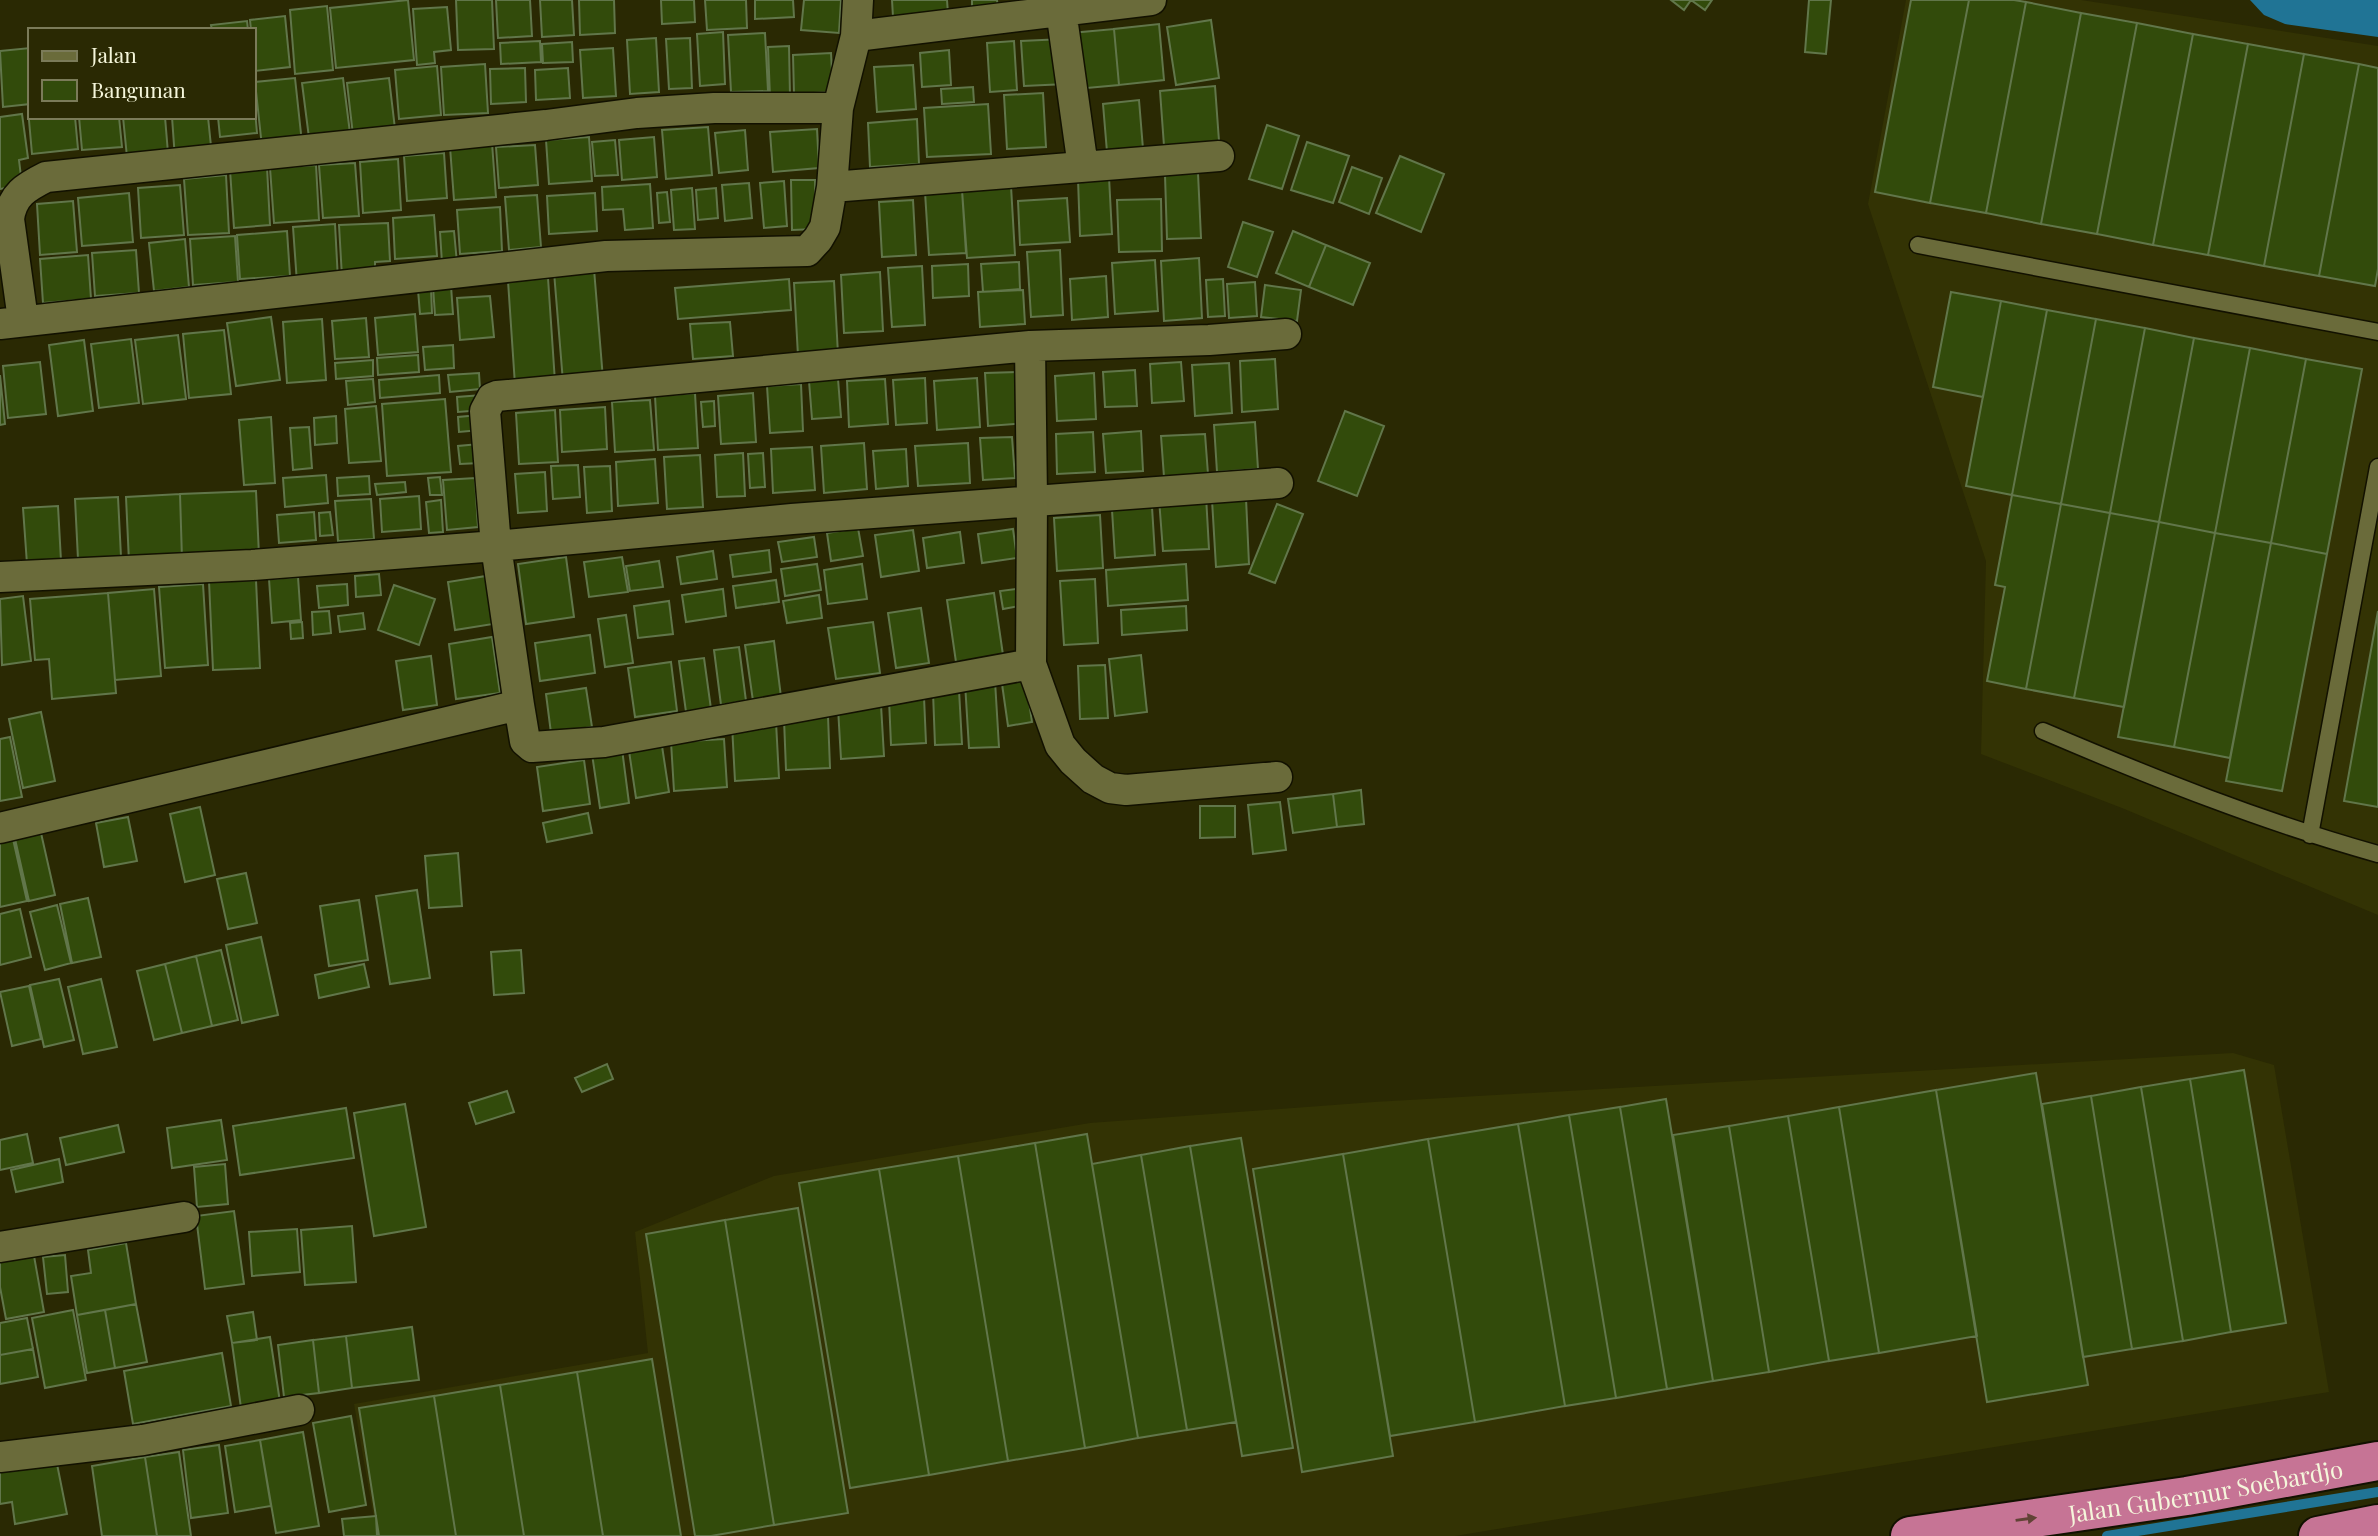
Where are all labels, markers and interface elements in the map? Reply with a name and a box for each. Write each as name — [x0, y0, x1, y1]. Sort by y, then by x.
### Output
legend — [28, 28, 256, 119]
text: Jalan — [90, 40, 137, 68]
text: Bangunan — [91, 75, 186, 103]
street label: Jalan Gubernur Soebardjo — [2065, 1452, 2345, 1529]
one-way arrow — [2015, 1514, 2037, 1525]

